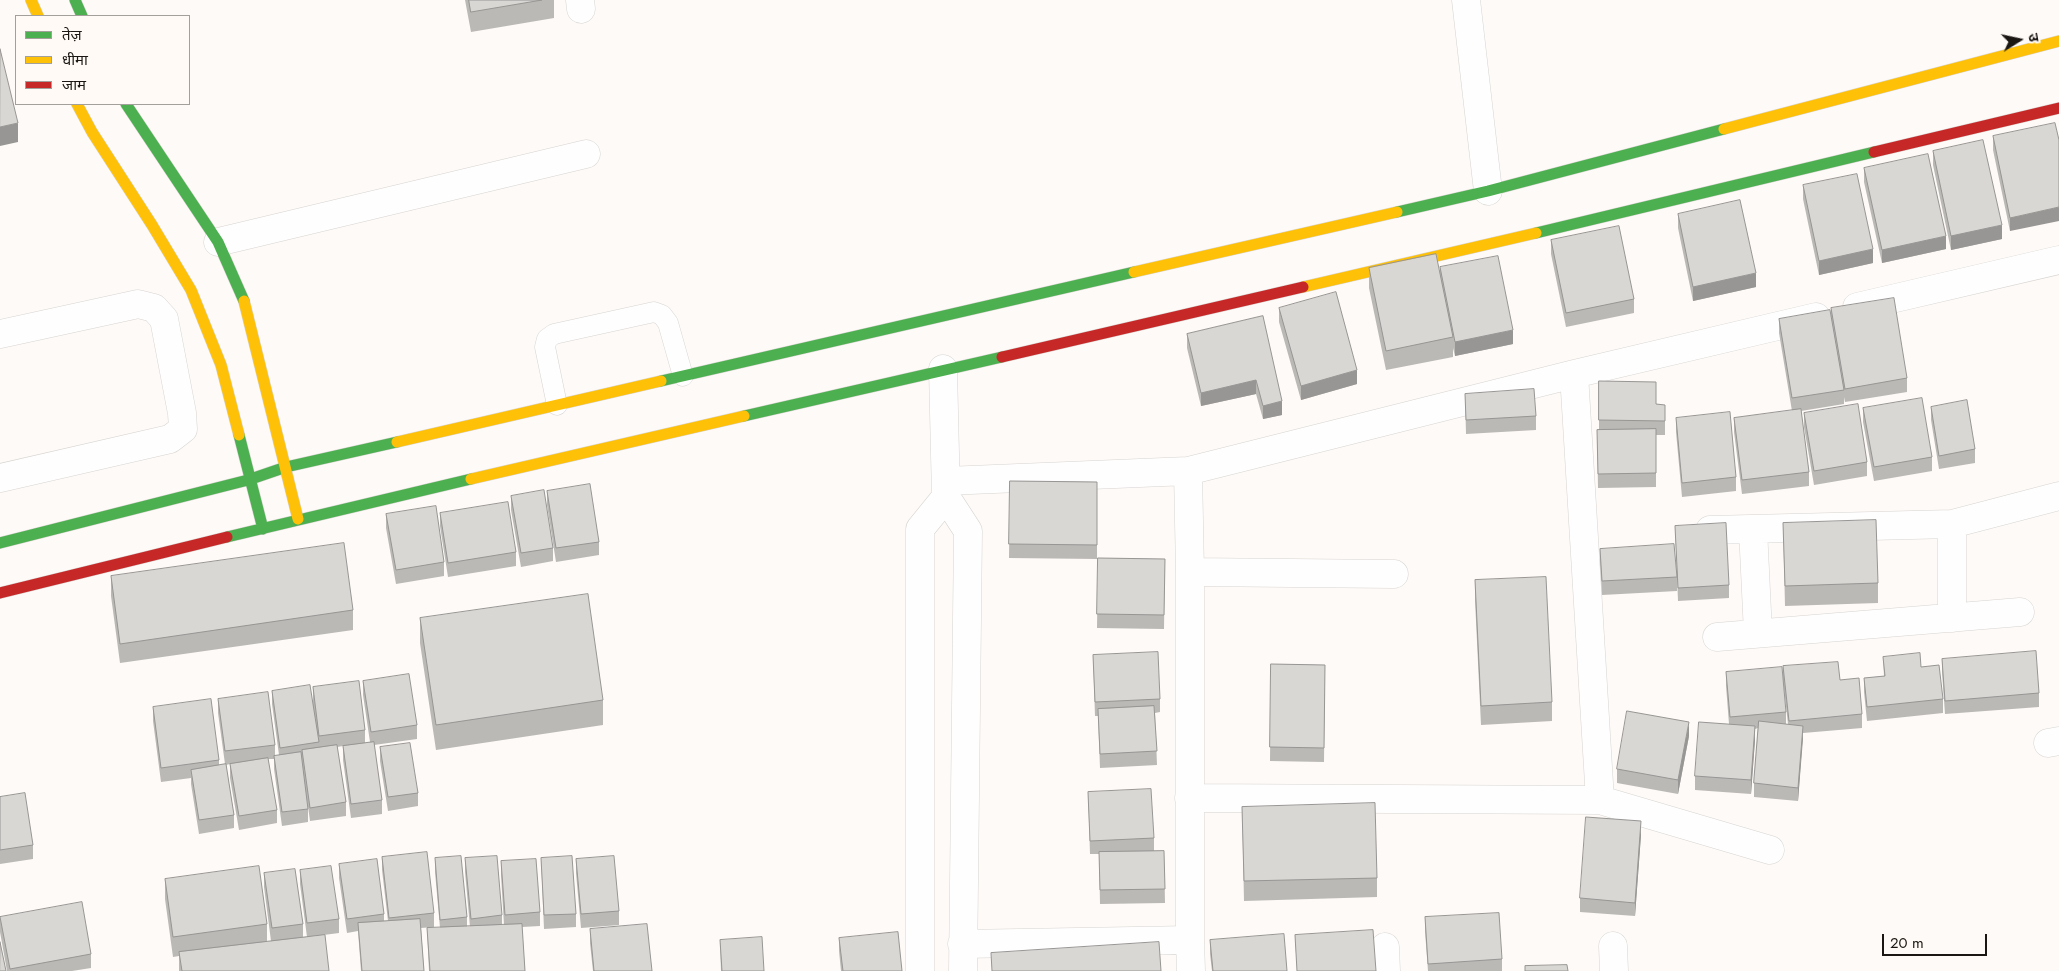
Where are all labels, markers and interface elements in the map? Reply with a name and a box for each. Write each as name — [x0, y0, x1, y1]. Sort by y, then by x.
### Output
legend — [15, 15, 190, 105]
north arrow — [1994, 15, 2044, 65]
text: तेज़ — [62, 24, 82, 46]
text: उ — [2023, 32, 2044, 43]
text: धीमा — [62, 49, 88, 71]
text: जाम — [62, 74, 86, 96]
scale bar — [1884, 924, 1989, 956]
text: 20 m — [1890, 932, 1924, 954]

